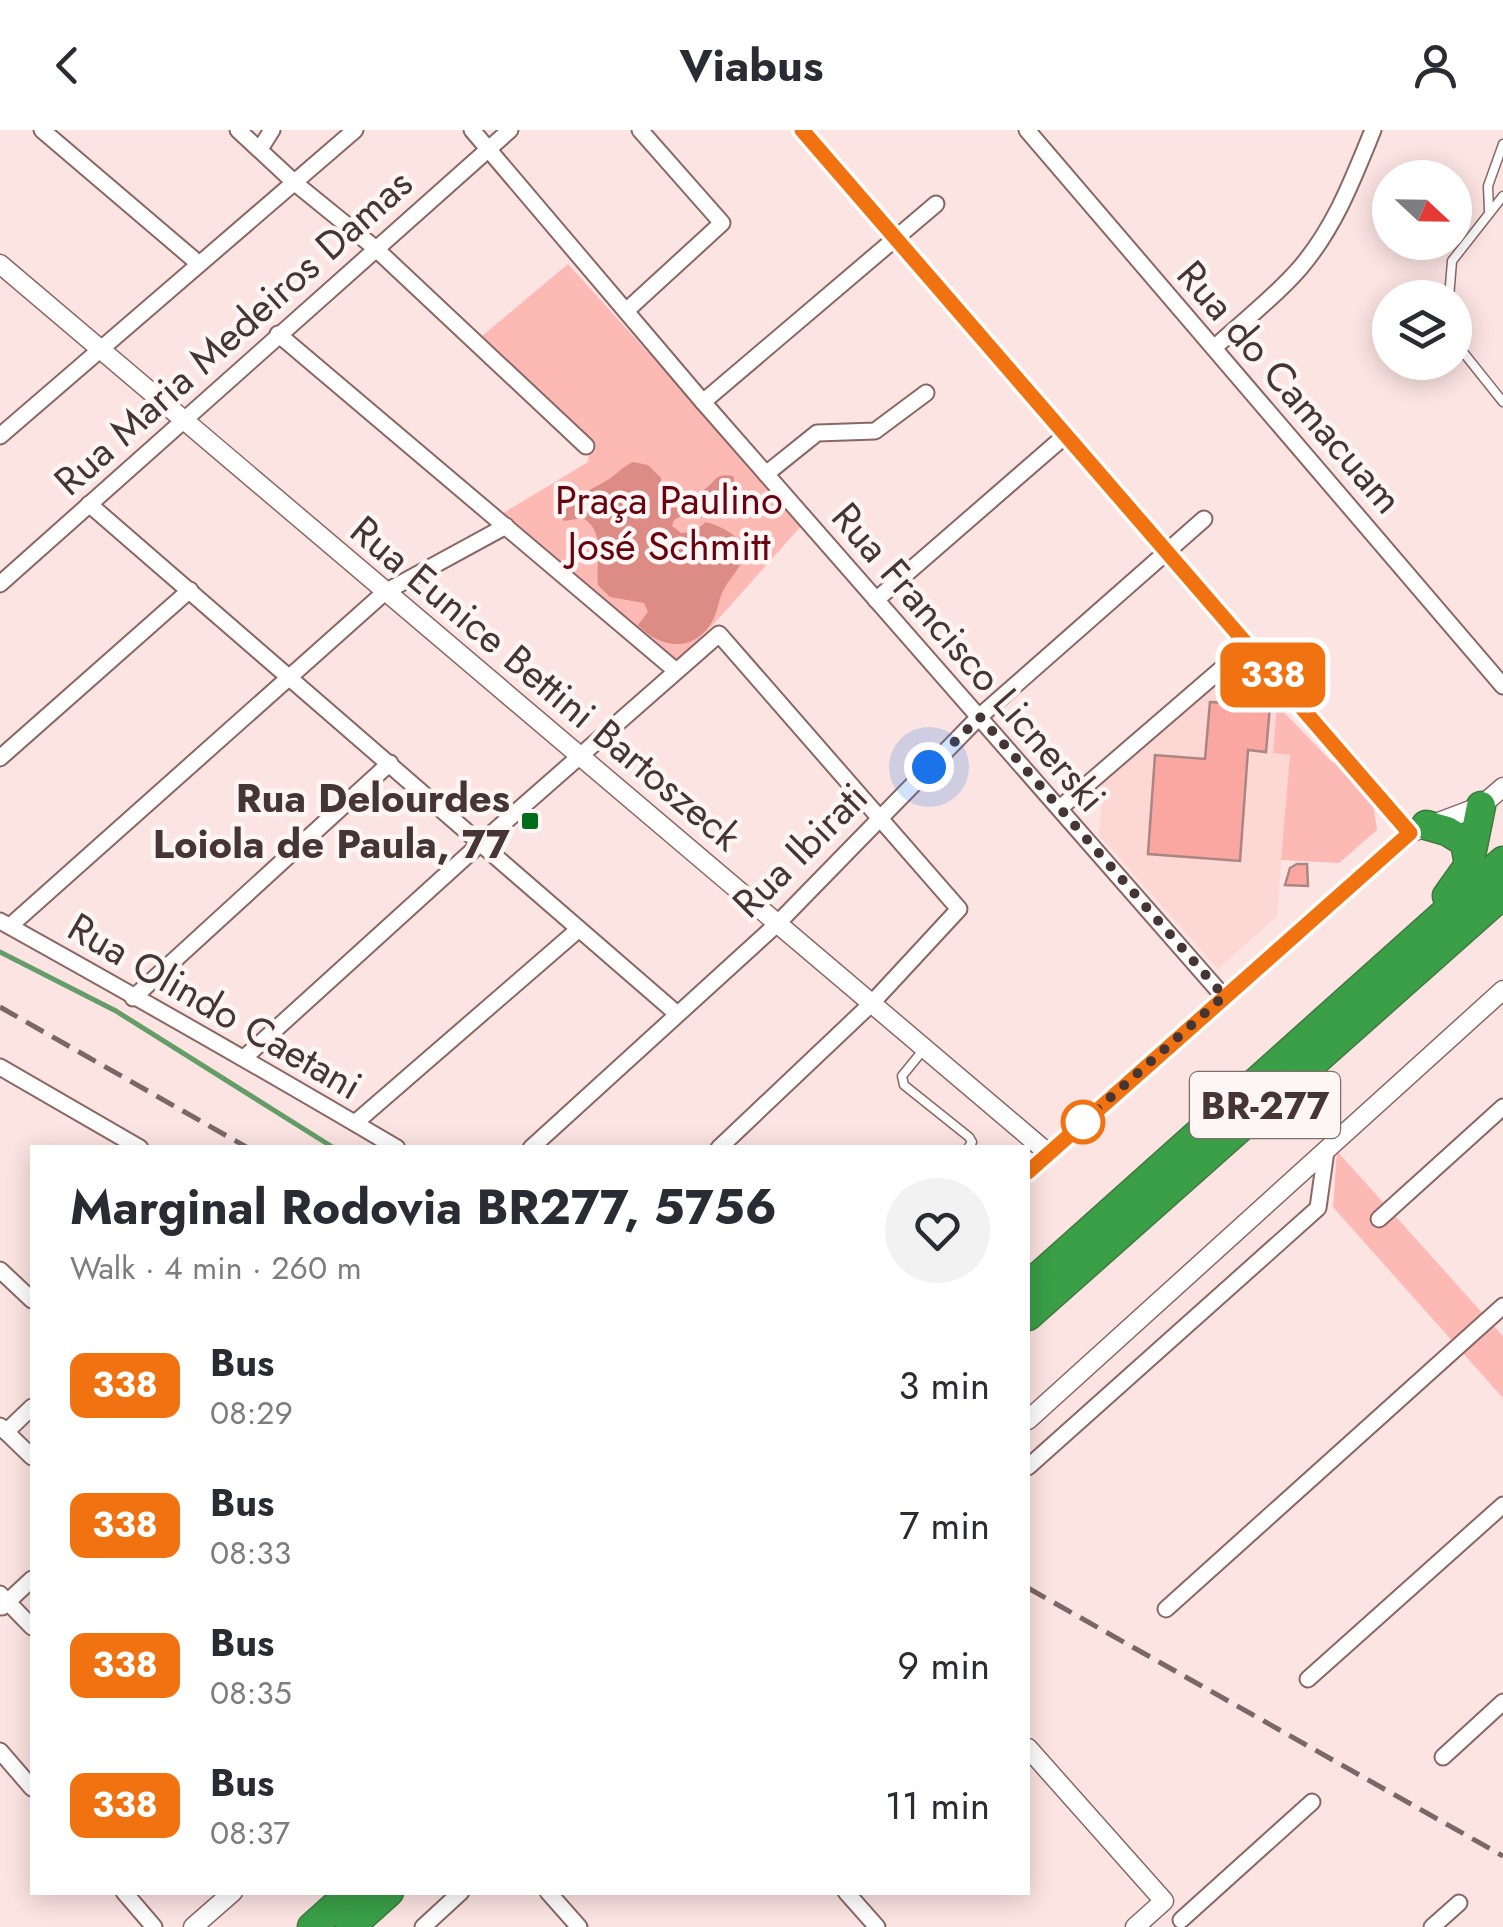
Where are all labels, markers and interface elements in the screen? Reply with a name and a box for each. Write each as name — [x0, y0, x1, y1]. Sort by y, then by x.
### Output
text: Viabus — [680, 33, 823, 98]
icon: back — [40, 38, 95, 93]
icon: person — [1408, 38, 1463, 93]
street label: Rua Maria Medeiros Damas — [41, 155, 425, 509]
north arrow — [1372, 160, 1472, 260]
map controls — [1372, 160, 1472, 380]
street label: Rua do Camacuam — [1163, 248, 1417, 526]
button: layers — [1372, 280, 1472, 380]
park label: Praça Paulino José Schmitt — [555, 471, 783, 575]
street label: Rua Francisco Licnerski — [818, 490, 1120, 824]
street label: Rua Eunice Bettini Bartoszeck — [338, 502, 754, 864]
line badge: 338 — [1216, 642, 1330, 708]
text: 338 — [1240, 650, 1306, 700]
your location — [904, 742, 954, 792]
place label: Rua Delourdes Loiola de Paula, 77 — [153, 769, 511, 873]
street label: Rua Ibirati — [719, 769, 881, 931]
marker: Rua Delourdes Loiola de Paula, 77 — [519, 810, 541, 832]
street label: Rua Olindo Caetani — [57, 898, 373, 1114]
road number: BR-277 — [1190, 1072, 1340, 1138]
unlabelled marker — [1062, 1101, 1104, 1143]
text: Marginal Rodovia BR277, 5756 — [70, 1173, 777, 1242]
button: heart — [885, 1178, 990, 1283]
text: Walk · 4 min · 260 m — [70, 1245, 362, 1291]
text: Bus — [210, 1335, 274, 1390]
text: 3 min — [898, 1358, 990, 1413]
text: 338 — [92, 1360, 158, 1410]
text: 08:29 — [210, 1390, 293, 1436]
text: Bus — [210, 1475, 274, 1530]
text: 7 min — [899, 1498, 990, 1553]
text: 338 — [92, 1500, 158, 1550]
text: 08:33 — [210, 1530, 291, 1576]
text: Bus — [210, 1615, 274, 1670]
text: 9 min — [897, 1638, 990, 1693]
text: 338 — [92, 1640, 158, 1690]
text: 08:35 — [210, 1670, 292, 1716]
text: Bus — [210, 1755, 274, 1810]
text: 11 min — [885, 1778, 990, 1833]
text: 338 — [92, 1780, 158, 1830]
text: 08:37 — [210, 1810, 290, 1856]

